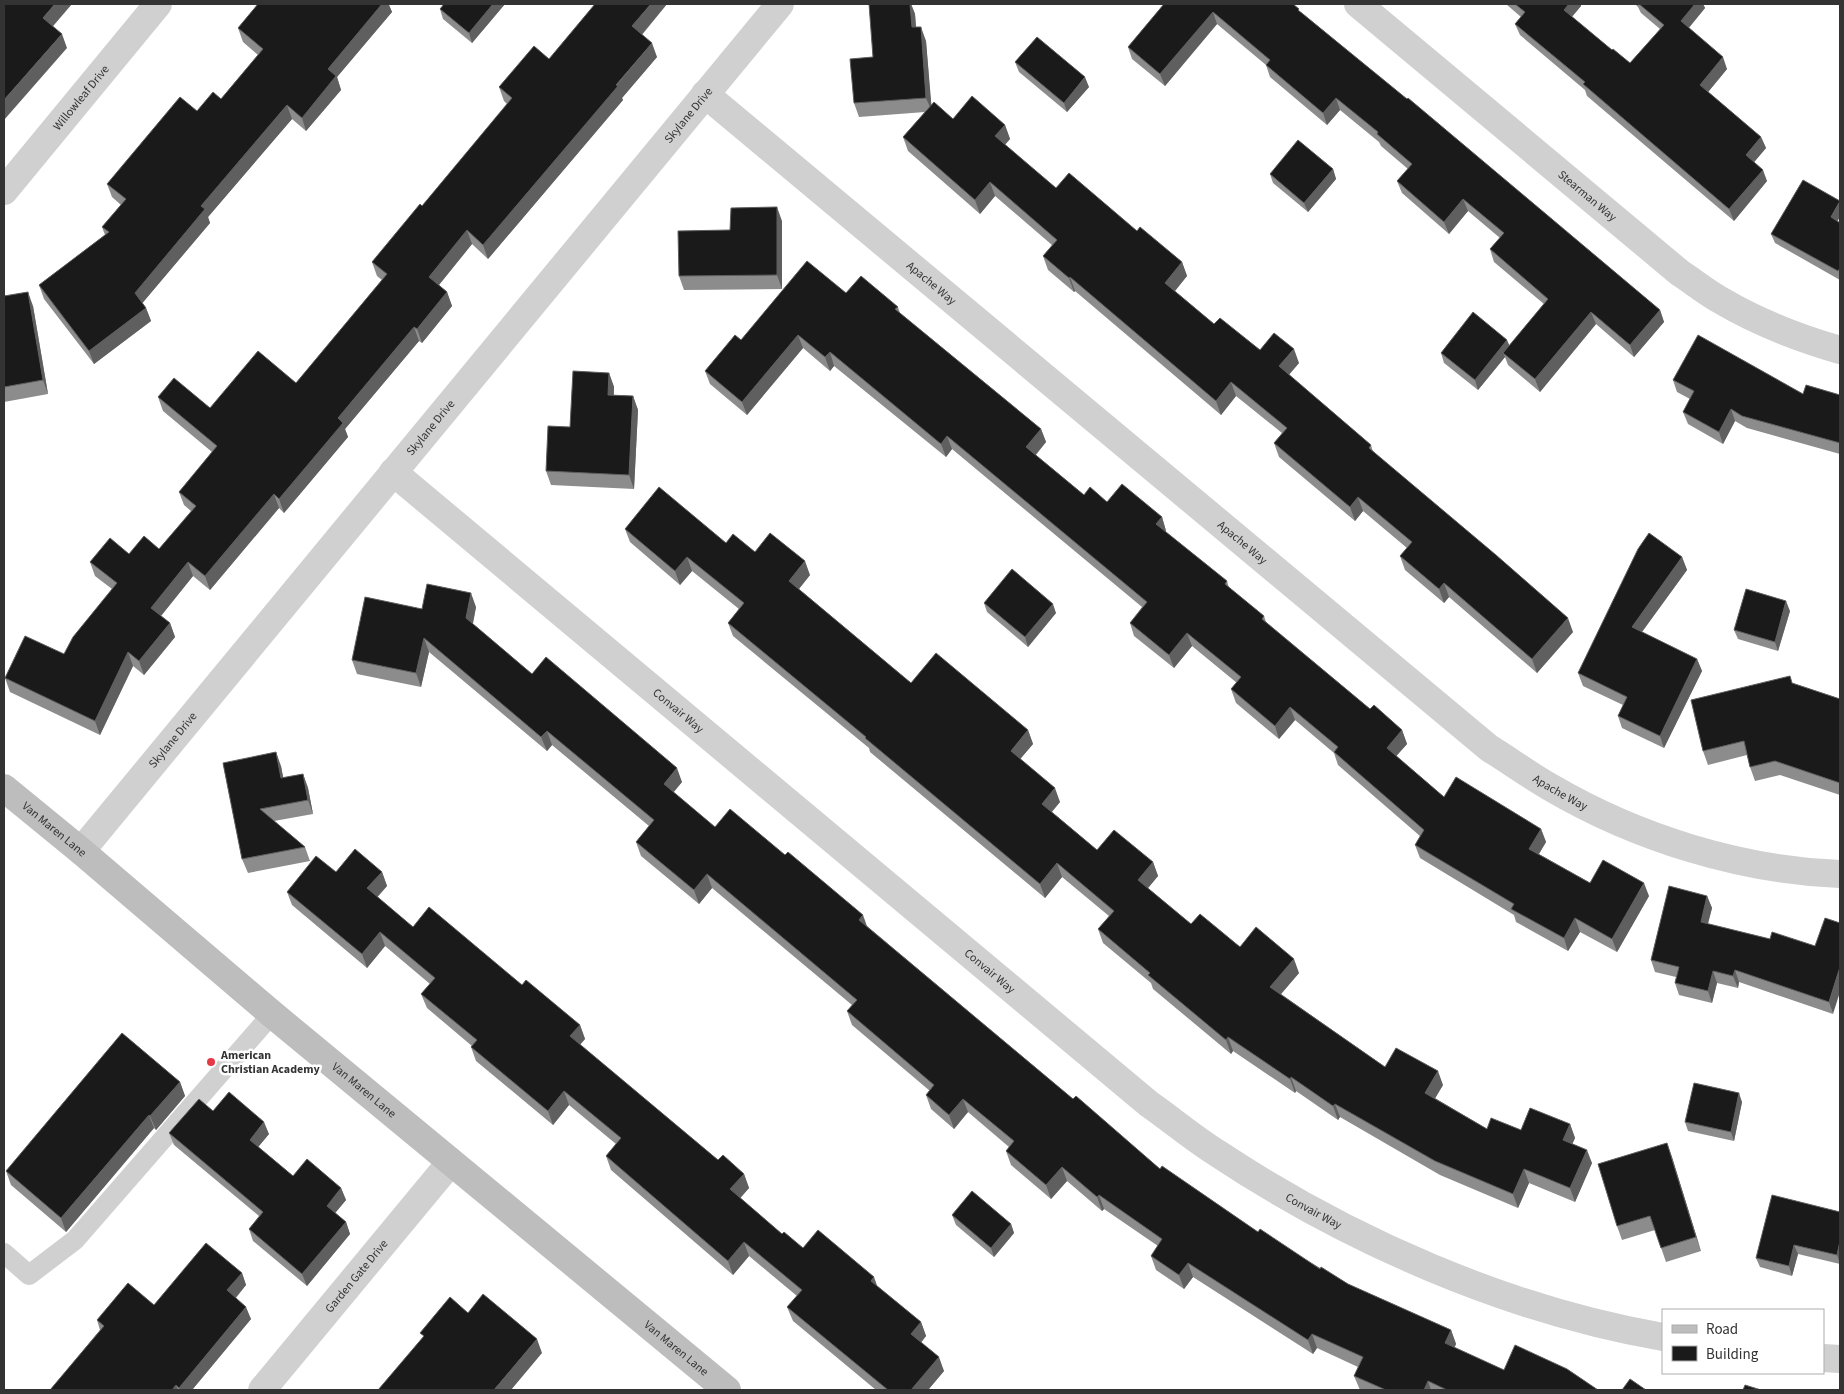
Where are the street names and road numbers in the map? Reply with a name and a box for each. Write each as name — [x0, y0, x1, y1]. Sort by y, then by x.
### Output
street label: Willowleaf Drive — [49, 61, 113, 134]
street label: Skylane Drive — [660, 84, 716, 147]
street label: Stearman Way — [1554, 166, 1621, 226]
street label: Apache Way — [903, 257, 960, 309]
street label: Skylane Drive — [402, 396, 459, 459]
street label: Apache Way — [1214, 517, 1271, 569]
street label: Convair Way — [649, 684, 708, 737]
street label: Skylane Drive — [144, 708, 201, 772]
street label: Apache Way — [1530, 770, 1591, 815]
street label: Van Maren Lane — [18, 798, 90, 861]
street label: Convair Way — [961, 945, 1019, 998]
street label: Van Maren Lane — [328, 1058, 400, 1122]
street label: Convair Way — [1282, 1189, 1345, 1233]
street label: Garden Gate Drive — [321, 1236, 392, 1316]
street label: Van Maren Lane — [640, 1316, 712, 1380]

